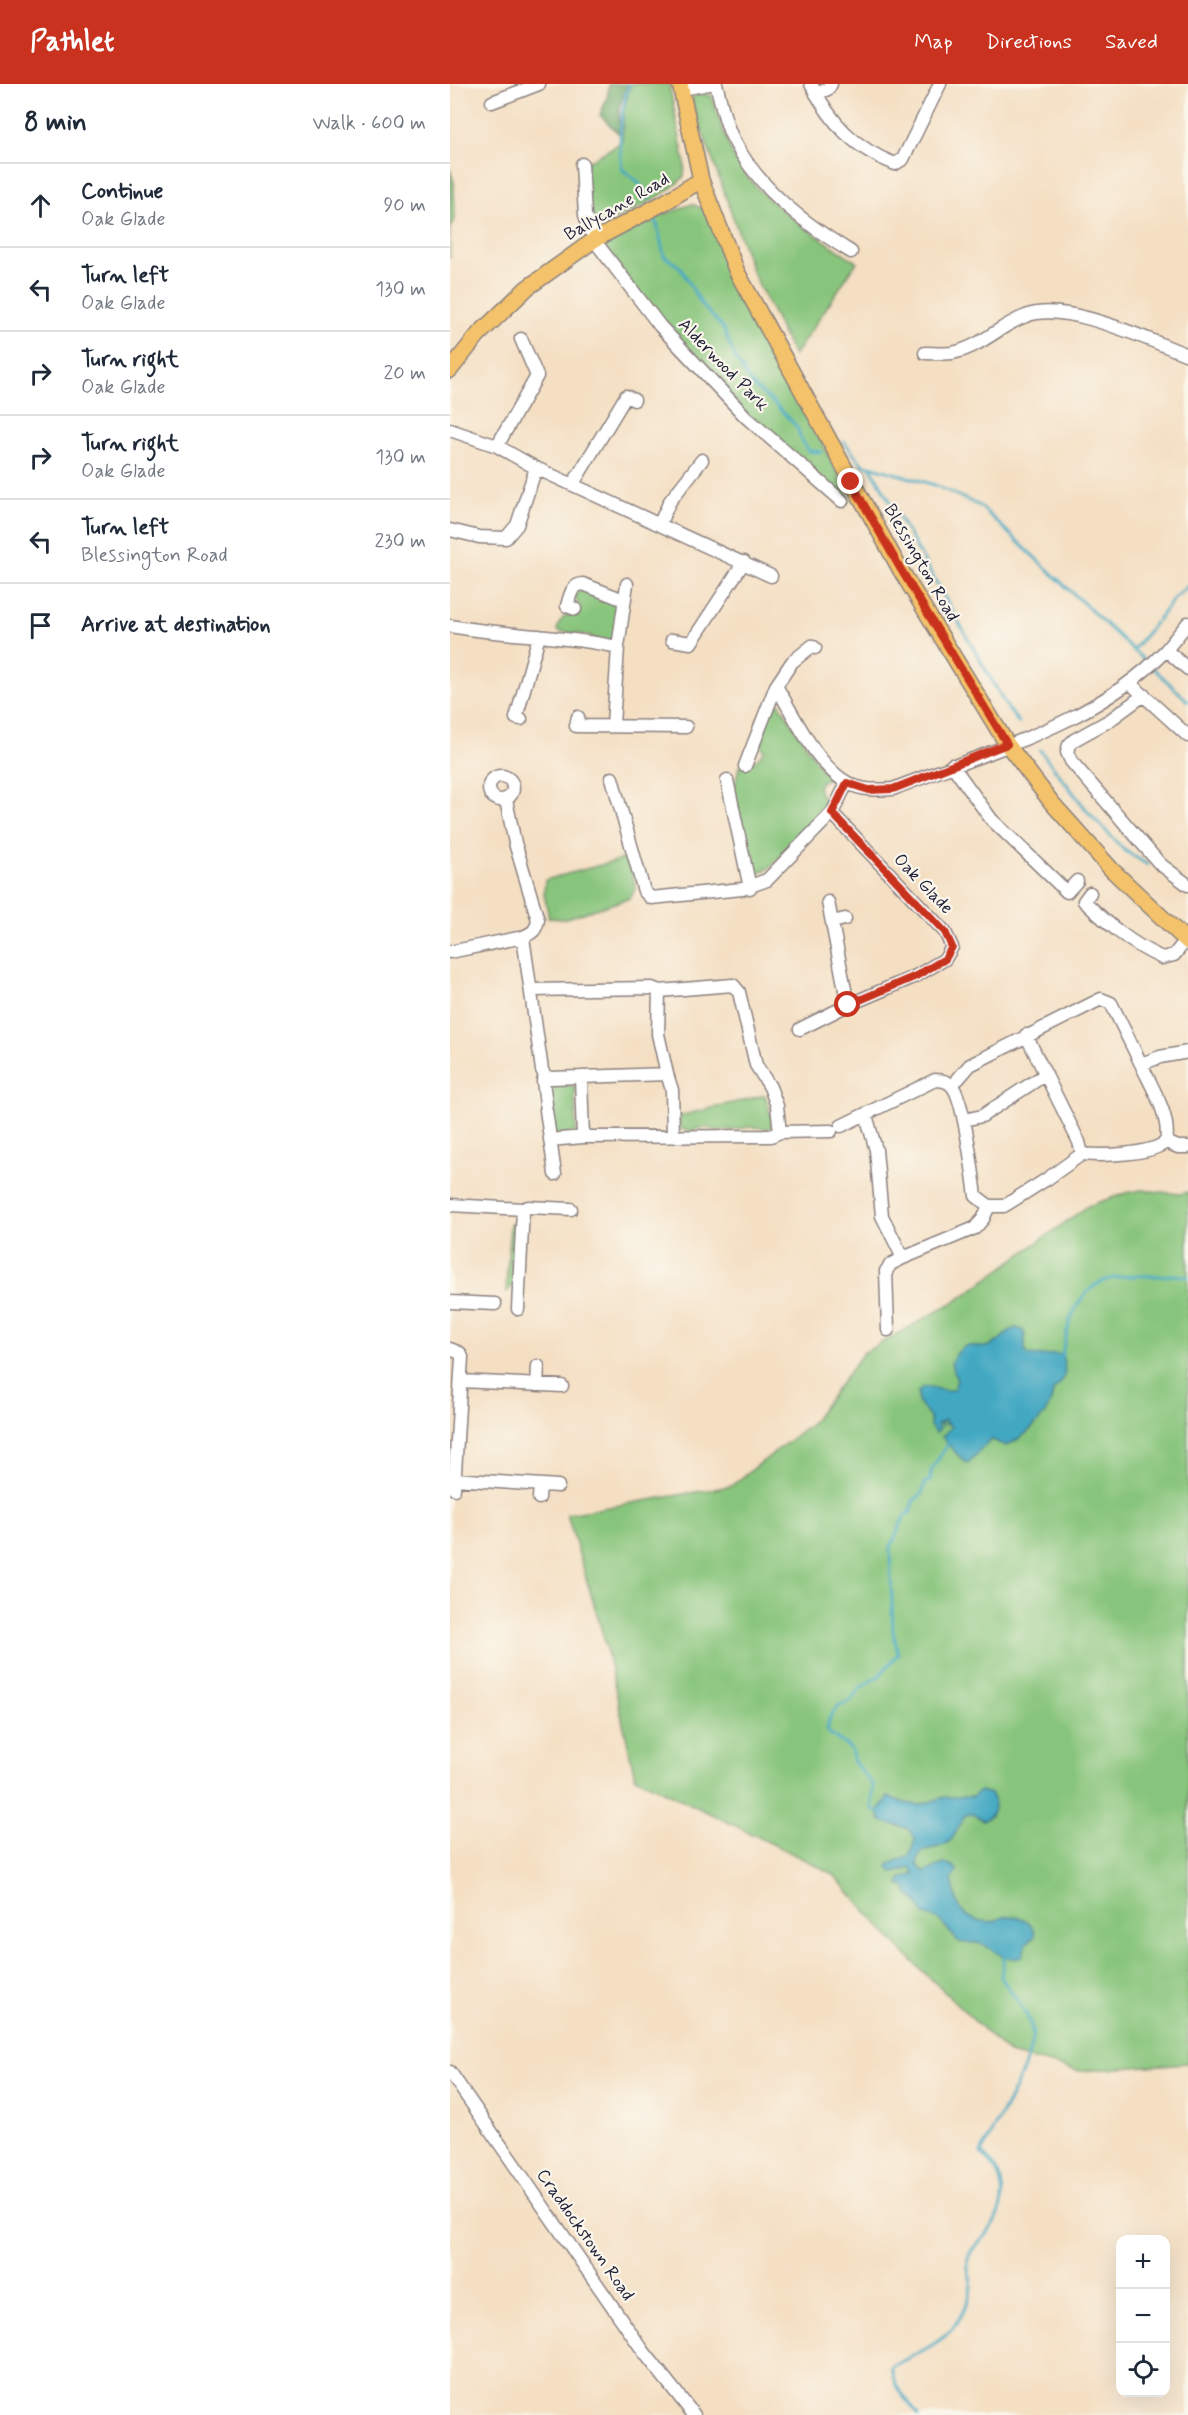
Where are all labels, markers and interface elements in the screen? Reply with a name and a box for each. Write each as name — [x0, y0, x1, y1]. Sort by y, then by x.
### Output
text: Pathlet — [30, 24, 114, 61]
text: Map — [914, 28, 953, 56]
text: Directions — [986, 28, 1072, 56]
text: Saved — [1105, 28, 1158, 56]
text: 8 min — [24, 106, 87, 140]
text: Walk · 600 m — [312, 110, 426, 137]
street label: Ballycane Road — [560, 167, 674, 247]
text: Continue — [81, 178, 163, 206]
icon: ahead — [24, 189, 57, 222]
text: 90 m — [383, 192, 426, 219]
text: Oak Glade — [81, 206, 166, 233]
text: Turn left — [81, 262, 169, 290]
icon: left — [24, 273, 57, 306]
text: 130 m — [375, 276, 426, 303]
text: Oak Glade — [81, 290, 166, 317]
street label: Alderwood Park — [672, 313, 774, 417]
text: Turn right — [81, 346, 179, 374]
icon: right — [24, 357, 57, 390]
text: 20 m — [383, 360, 426, 387]
text: Oak Glade — [81, 374, 166, 401]
text: Turn right — [81, 430, 179, 458]
icon: right — [24, 441, 57, 474]
text: 130 m — [375, 444, 426, 471]
text: Oak Glade — [81, 458, 166, 485]
route end — [837, 468, 863, 494]
street label: Blessington Road — [877, 500, 964, 627]
text: Turn left — [81, 514, 169, 542]
icon: left — [24, 525, 57, 558]
text: 230 m — [374, 528, 426, 555]
text: Blessington Road — [81, 542, 228, 569]
icon: arrive — [24, 609, 57, 642]
text: Arrive at destination — [81, 611, 271, 639]
street label: Oak Glade — [888, 848, 958, 920]
route start — [834, 991, 860, 1017]
street label: Craddockstown Road — [530, 2164, 640, 2306]
map controls — [1116, 2235, 1170, 2397]
button: + — [1116, 2235, 1170, 2289]
button: − — [1116, 2289, 1170, 2343]
button: locate — [1116, 2343, 1170, 2397]

